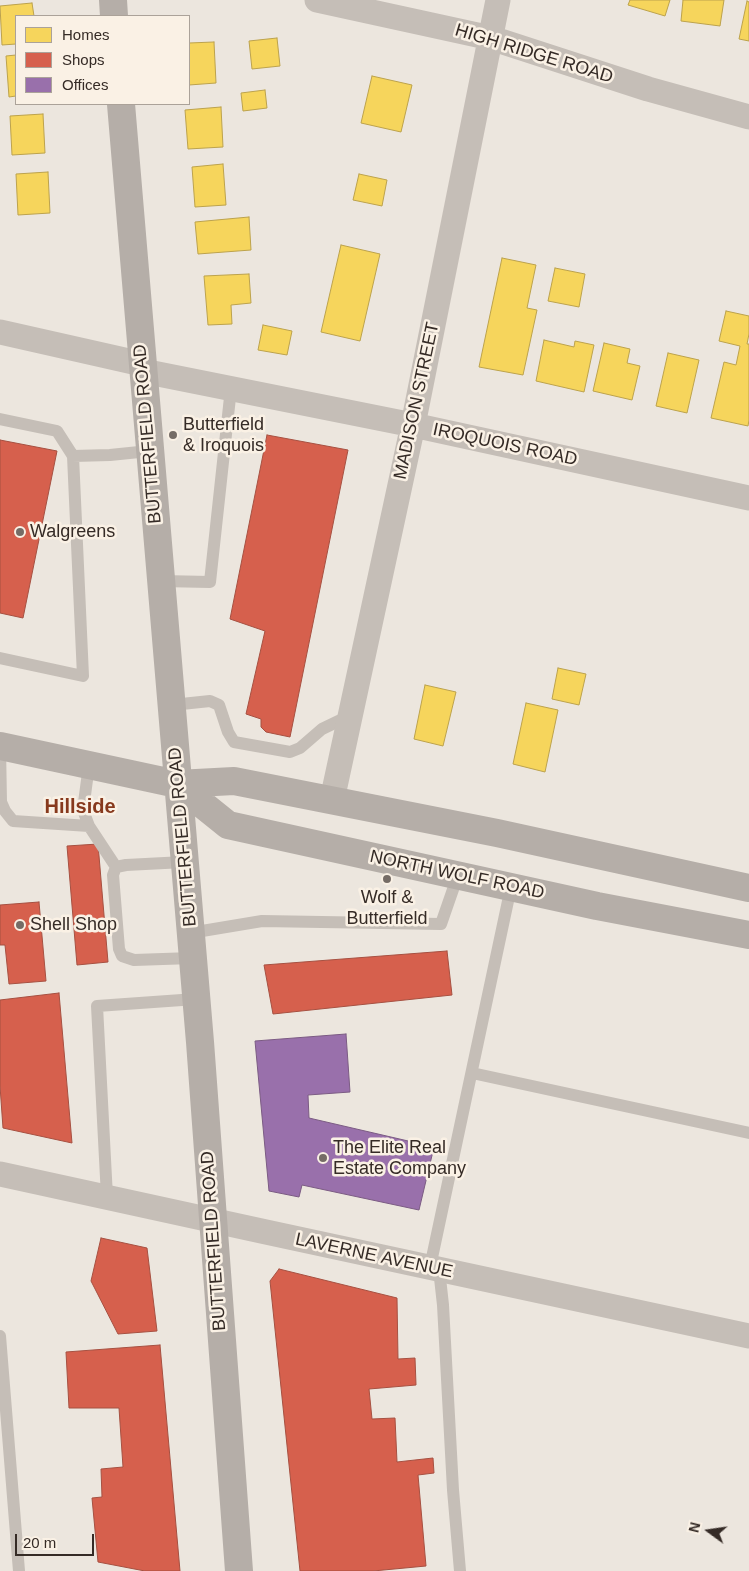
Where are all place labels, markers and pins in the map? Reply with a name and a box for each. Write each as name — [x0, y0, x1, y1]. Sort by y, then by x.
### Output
place label: Butterfield & Iroquois — [183, 414, 264, 456]
marker: Butterfield & Iroquois — [167, 429, 179, 441]
place label: Walgreens — [30, 521, 115, 543]
marker: Walgreens — [14, 526, 26, 538]
marker: Wolf & Butterfield — [381, 873, 393, 885]
place label: Wolf & Butterfield — [346, 887, 428, 930]
place label: Shell Shop — [30, 914, 117, 936]
marker: Shell Shop — [14, 919, 26, 931]
place label: The Elite Real Estate Company — [333, 1137, 466, 1180]
marker: The Elite Real Estate Company — [317, 1152, 329, 1164]

